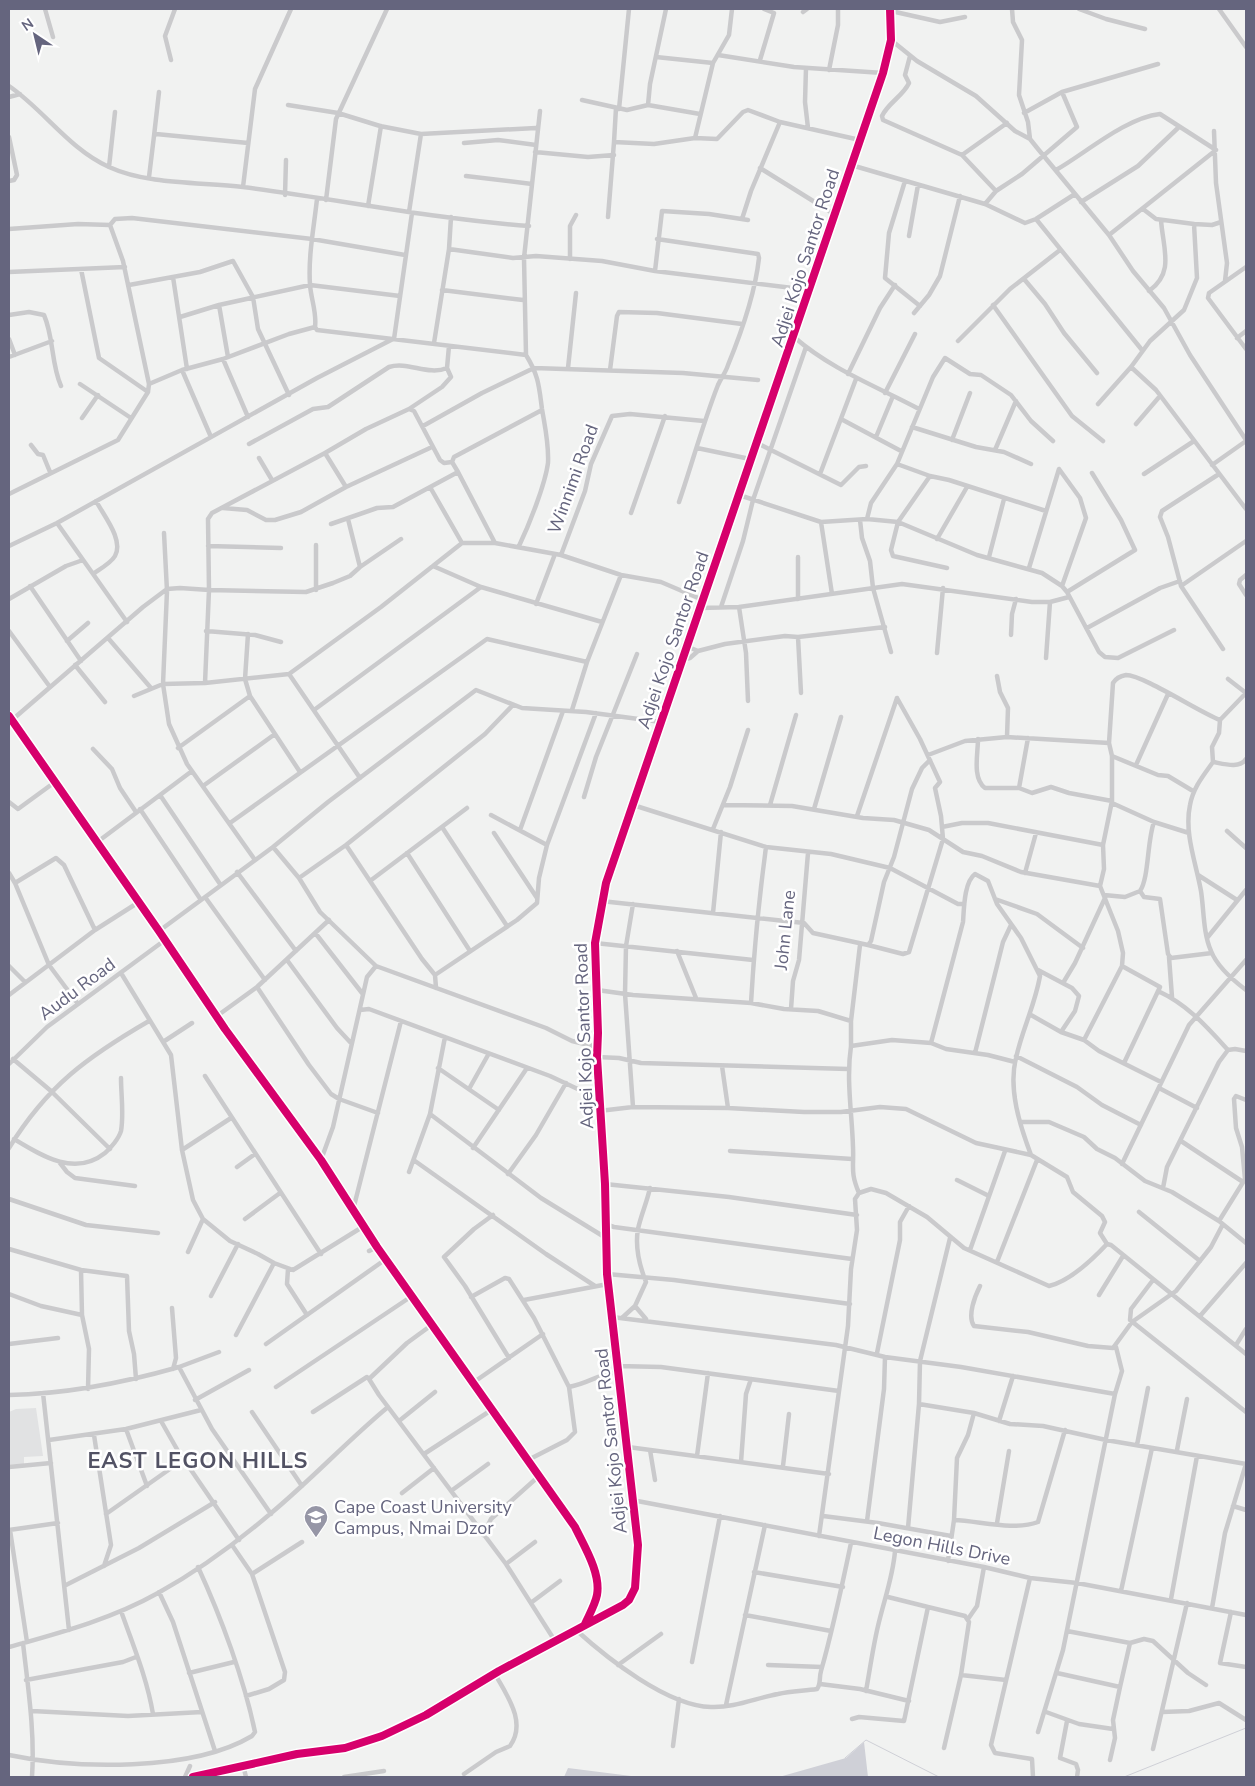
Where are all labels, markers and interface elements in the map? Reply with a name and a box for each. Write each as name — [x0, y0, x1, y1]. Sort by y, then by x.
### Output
north arrow — [10, 10, 60, 60]
text: N — [18, 14, 38, 36]
street label: Adjei Kojo Santor Road — [765, 166, 845, 350]
street label: Winnimi Road — [542, 421, 604, 537]
street label: Adjei Kojo Santor Road — [631, 548, 715, 732]
street label: John Lane — [769, 889, 801, 972]
street label: Adjei Kojo Santor Road — [569, 943, 599, 1129]
street label: Audu Road — [34, 952, 120, 1026]
street label: Adjei Kojo Santor Road — [589, 1347, 633, 1535]
district label: EAST LEGON HILLS — [88, 1446, 309, 1476]
place label: Cape Coast University Campus, Nmai Dzor — [334, 1495, 512, 1540]
school or university icon: Cape Coast University Campus, Nmai Dzor — [303, 1504, 329, 1538]
street label: Legon Hills Drive — [871, 1521, 1013, 1571]

